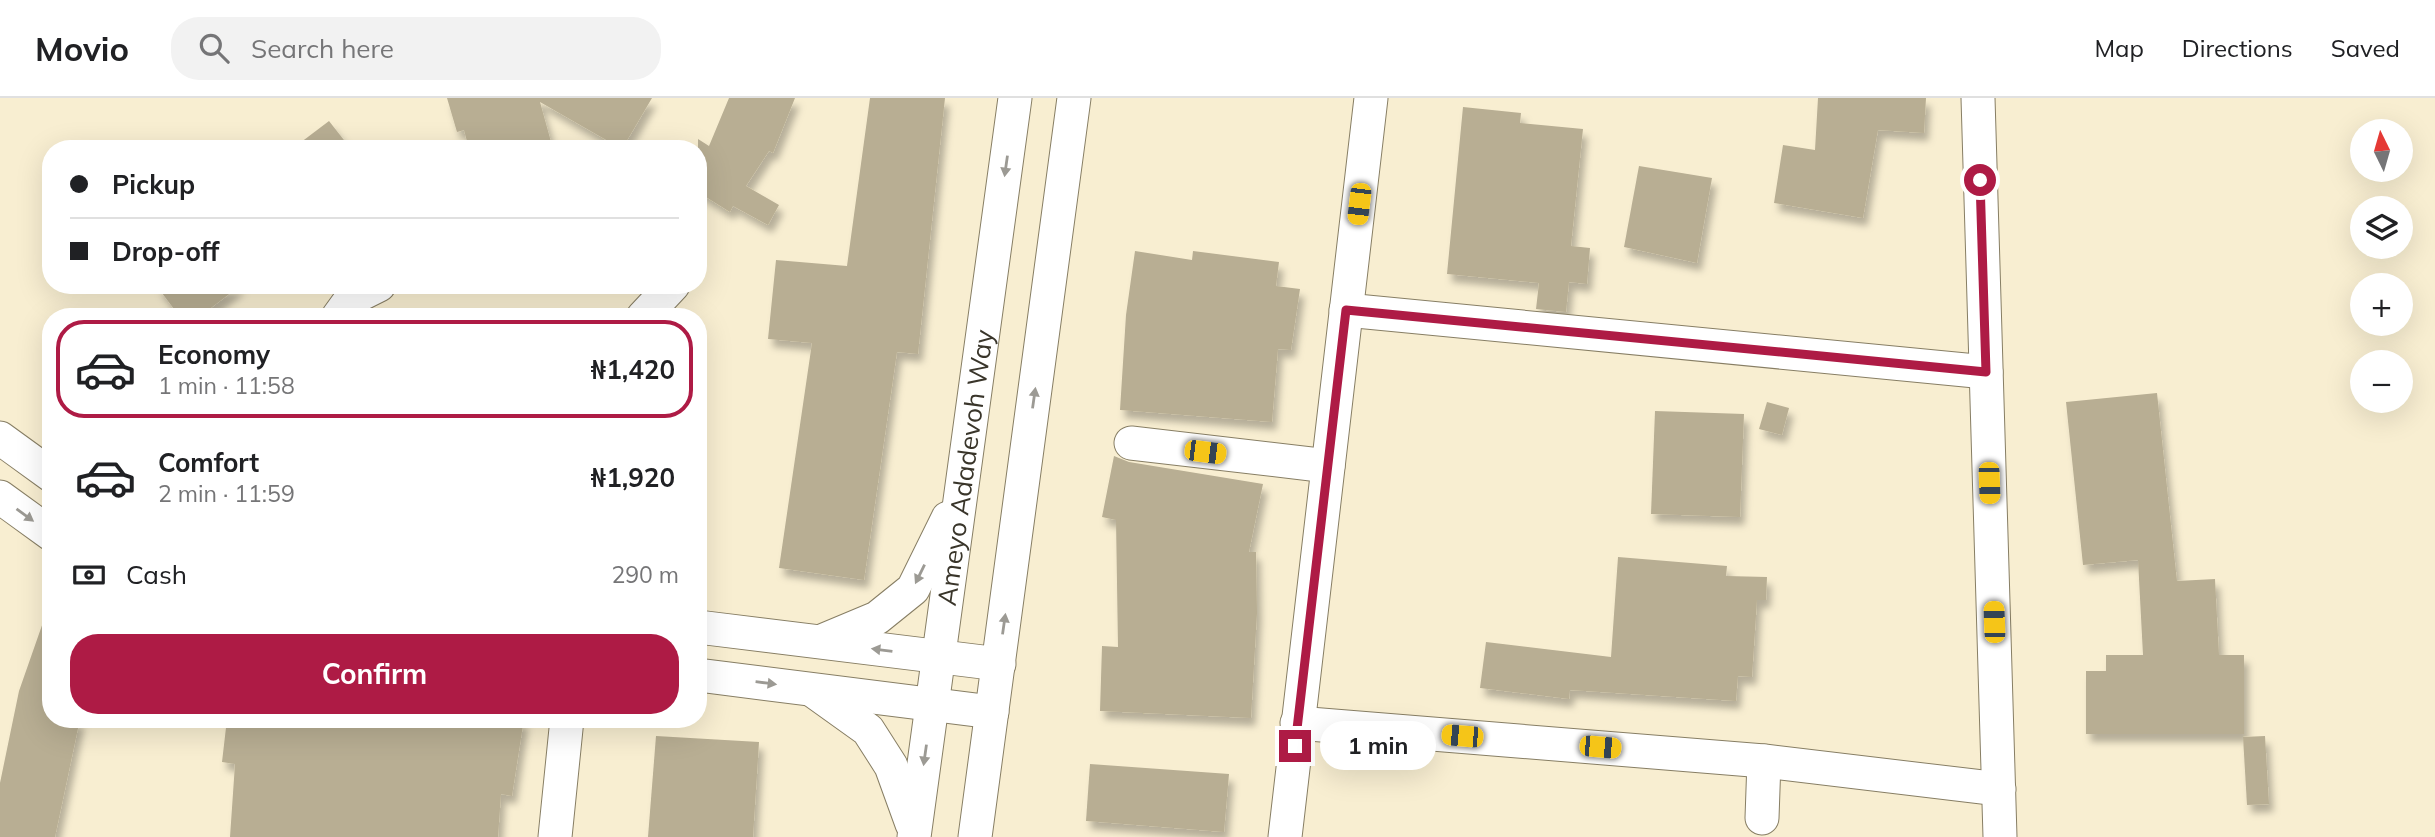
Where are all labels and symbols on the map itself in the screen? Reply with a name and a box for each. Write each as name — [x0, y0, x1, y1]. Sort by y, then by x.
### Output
north arrow — [2350, 119, 2413, 182]
one-way arrow — [1000, 155, 1011, 177]
route start — [1964, 164, 1996, 196]
car — [1347, 182, 1372, 226]
street label: Ameyo Adadevoh Way — [929, 327, 1000, 608]
one-way arrow — [1029, 387, 1040, 409]
car — [1183, 439, 1228, 465]
car — [1978, 462, 2001, 504]
one-way arrow — [16, 508, 34, 522]
one-way arrow — [915, 564, 926, 584]
car — [1983, 601, 2006, 643]
one-way arrow — [999, 613, 1010, 635]
one-way arrow — [871, 644, 893, 655]
one-way arrow — [755, 678, 777, 689]
callout: 1 min — [1320, 722, 1435, 770]
car — [1441, 724, 1484, 748]
route end — [1279, 730, 1311, 762]
car — [1579, 735, 1622, 759]
one-way arrow — [919, 744, 930, 766]

